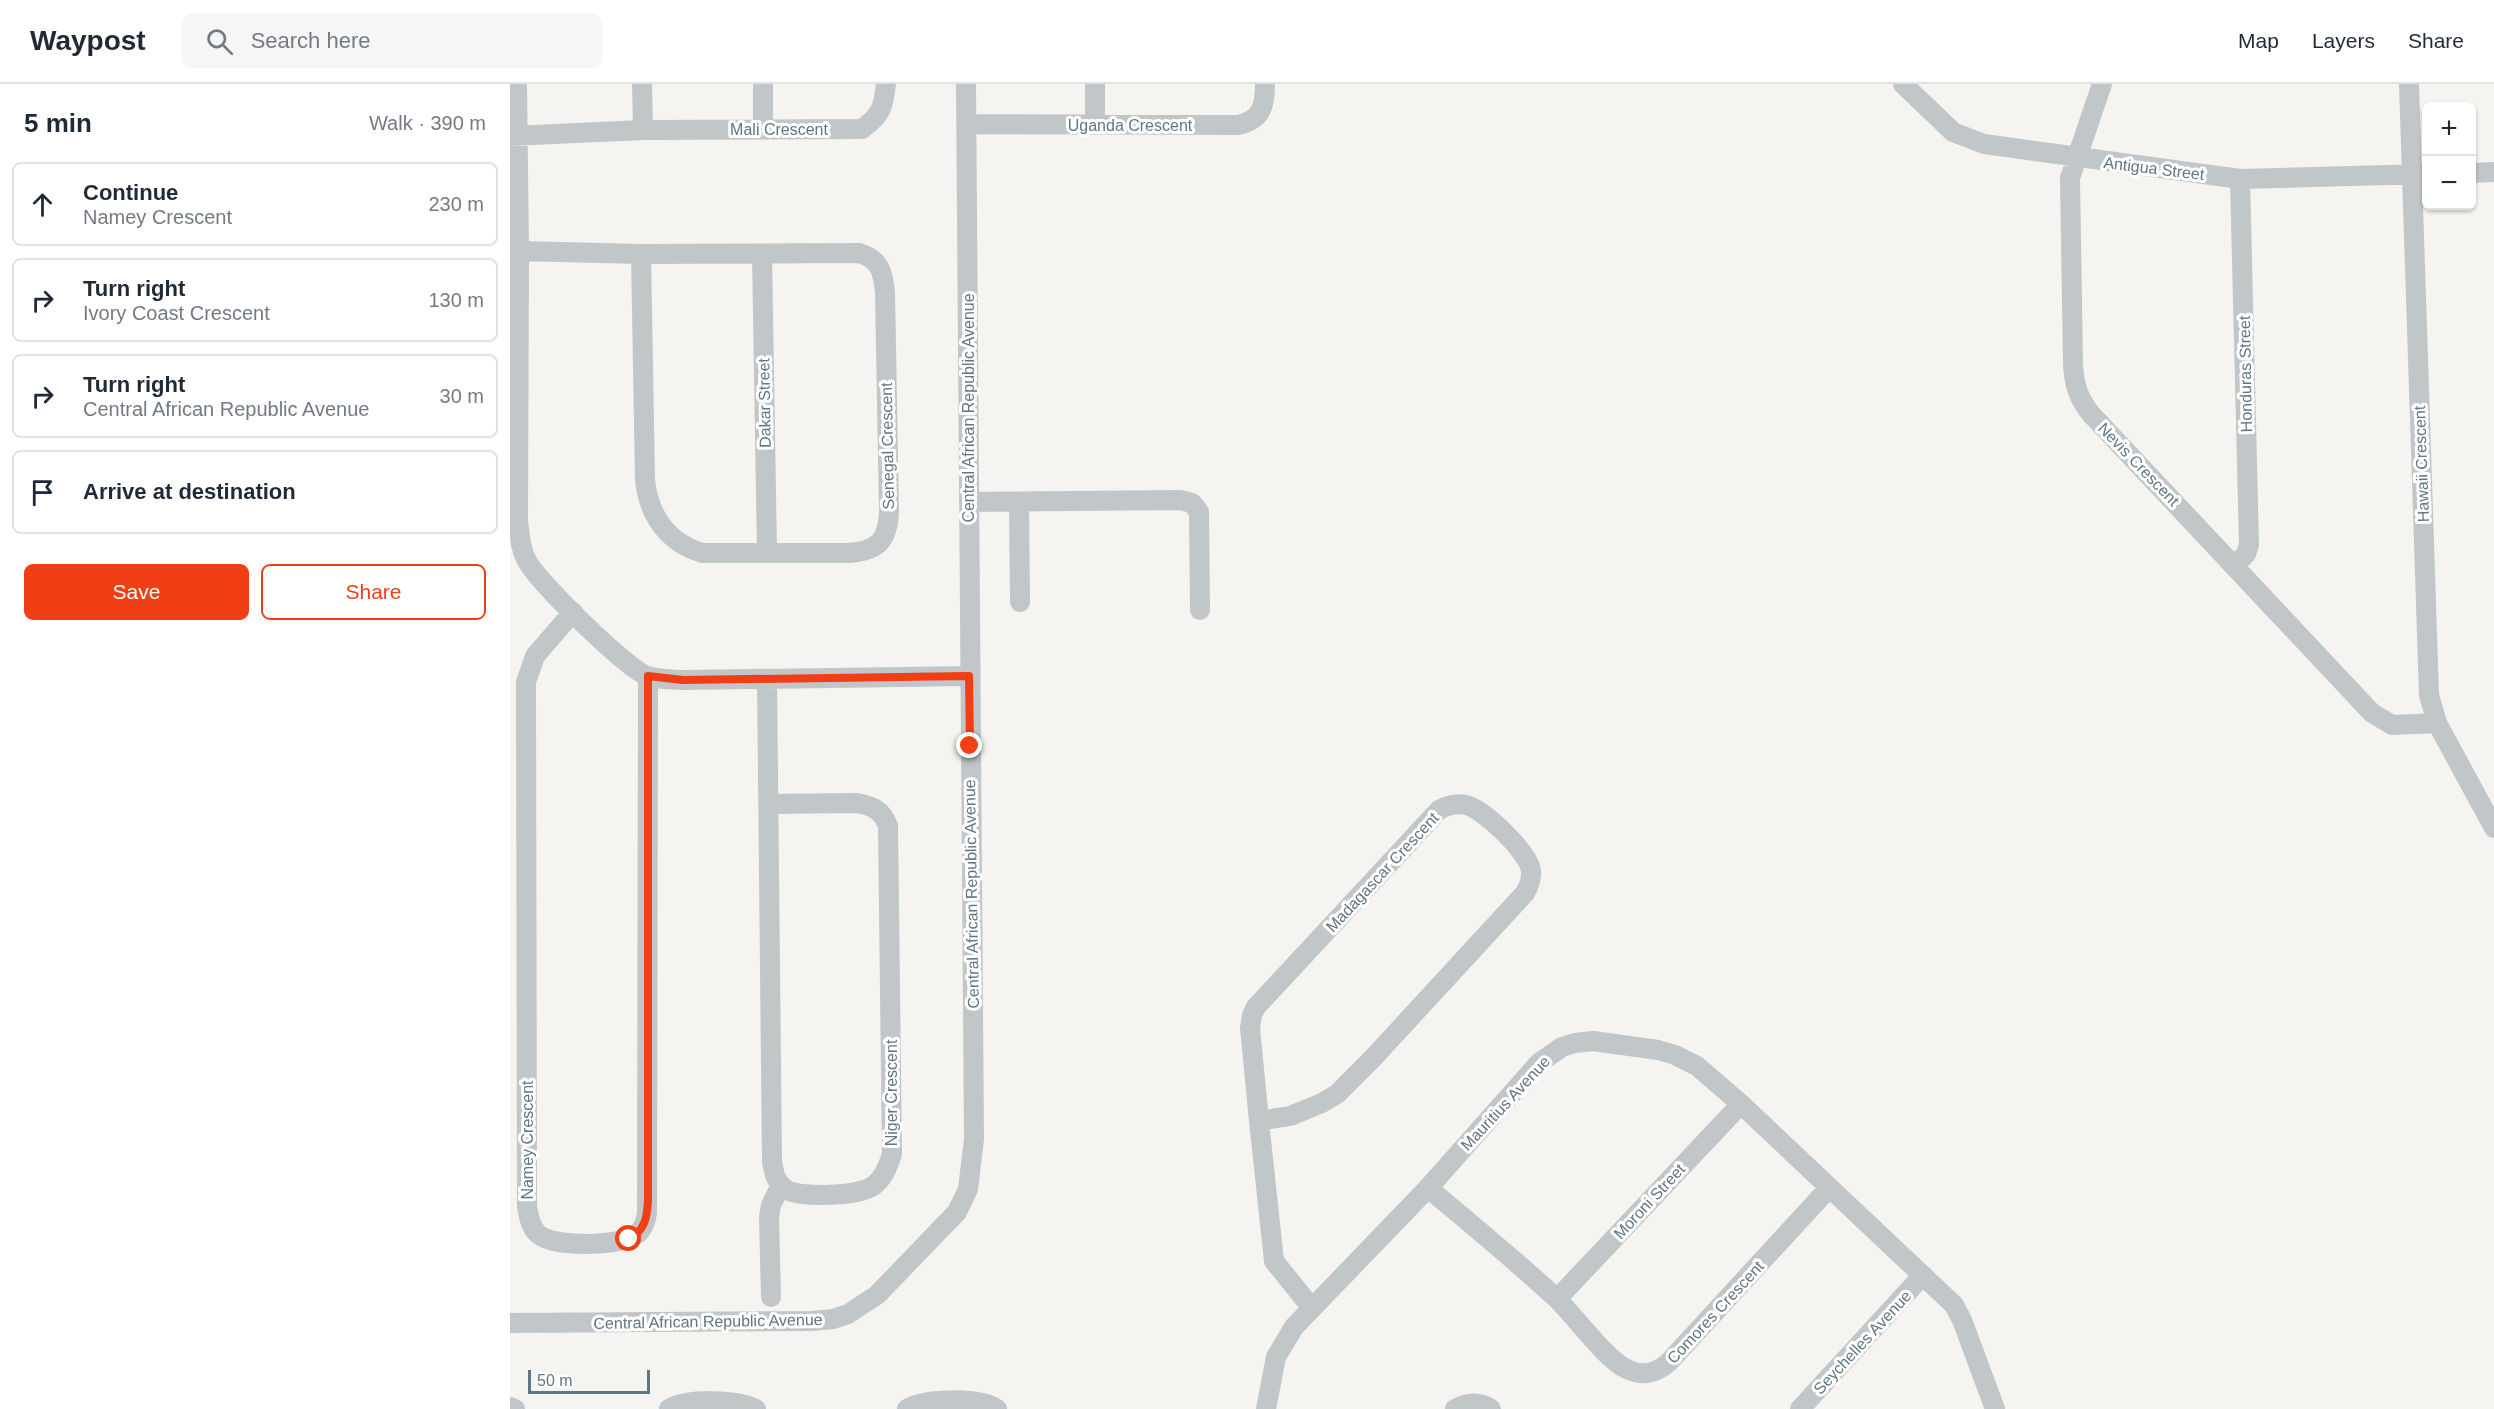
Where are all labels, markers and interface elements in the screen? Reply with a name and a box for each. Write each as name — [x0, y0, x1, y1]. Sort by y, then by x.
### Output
search box — [182, 14, 602, 68]
text: Waypost — [30, 25, 146, 56]
icon: search — [203, 25, 236, 58]
text: Search here — [251, 28, 371, 53]
text: Map — [2238, 29, 2279, 52]
text: Layers — [2312, 29, 2375, 52]
text: Share — [2408, 29, 2464, 52]
map controls — [2422, 102, 2476, 210]
button: + — [2422, 102, 2476, 156]
text: 5 min — [24, 108, 92, 138]
text: Walk · 390 m — [369, 112, 486, 134]
street label: Uganda Crescent — [1068, 117, 1193, 134]
street label: Mali Crescent — [730, 121, 828, 138]
street label: Antigua Street — [2103, 154, 2206, 183]
button: − — [2422, 156, 2476, 210]
text: Continue — [83, 180, 178, 205]
icon: ahead — [26, 188, 59, 221]
text: 230 m — [428, 193, 484, 215]
text: Namey Crescent — [83, 206, 232, 228]
text: Turn right — [83, 276, 185, 301]
icon: right — [26, 284, 59, 317]
text: 130 m — [428, 289, 484, 311]
street label: Central African Republic Avenue — [960, 293, 977, 523]
text: Ivory Coast Crescent — [83, 302, 270, 324]
street label: Honduras Street — [2236, 315, 2255, 432]
street label: Dakar Street — [755, 357, 774, 448]
text: Turn right — [83, 372, 185, 397]
icon: right — [26, 380, 59, 413]
street label: Senegal Crescent — [878, 382, 897, 510]
text: 30 m — [440, 385, 484, 407]
text: Central African Republic Avenue — [83, 398, 369, 420]
street label: Hawaii Crescent — [2411, 405, 2432, 522]
street label: Nevis Crescent — [2095, 419, 2183, 510]
icon: arrive — [26, 476, 59, 509]
text: Arrive at destination — [83, 479, 296, 504]
button: Save — [24, 564, 249, 620]
button: Share — [261, 564, 486, 620]
route end — [956, 732, 982, 758]
street label: Central African Republic Avenue — [961, 779, 982, 1009]
street label: Madagascar Crescent — [1323, 809, 1442, 935]
street label: Niger Crescent — [883, 1039, 900, 1146]
street label: Mauritius Avenue — [1457, 1053, 1553, 1154]
street label: Namey Crescent — [519, 1080, 536, 1200]
street label: Moroni Street — [1610, 1160, 1689, 1242]
route start — [615, 1225, 641, 1251]
street label: Comores Crescent — [1664, 1257, 1767, 1367]
street label: Seychelles Avenue — [1810, 1287, 1915, 1397]
street label: Central African Republic Avenue — [593, 1311, 823, 1332]
scale bar — [528, 1367, 650, 1394]
text: 50 m — [537, 1372, 573, 1389]

